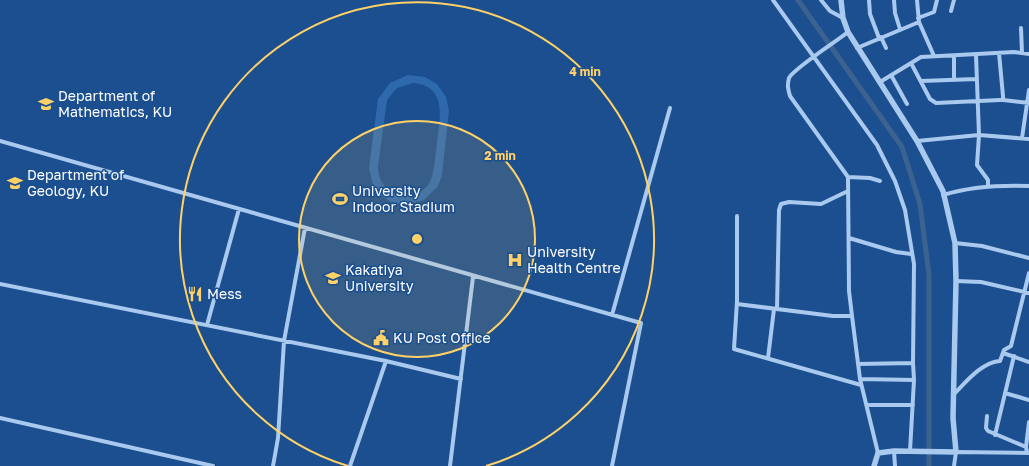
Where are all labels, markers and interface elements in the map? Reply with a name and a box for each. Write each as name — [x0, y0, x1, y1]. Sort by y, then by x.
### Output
text: 4 min — [569, 64, 601, 79]
place label: Department of Mathematics, KU — [58, 87, 172, 120]
school or university icon: Department of Mathematics, KU — [37, 95, 55, 113]
text: 2 min — [484, 148, 516, 163]
place label: Department of Geology, KU — [27, 166, 124, 199]
school or university icon: Department of Geology, KU — [6, 174, 24, 192]
place label: University Indoor Stadium — [352, 182, 455, 215]
sports icon: University Indoor Stadium — [331, 190, 349, 208]
centre of rings — [410, 232, 424, 246]
place label: University Health Centre — [527, 243, 621, 276]
hospital icon: University Health Centre — [506, 251, 524, 269]
place label: Kakatiya University — [345, 261, 414, 294]
school or university icon: Kakatiya University — [324, 269, 342, 287]
restaurant icon: Mess — [186, 285, 204, 303]
place label: Mess — [207, 285, 242, 302]
public building icon: KU Post Office — [372, 329, 390, 347]
place label: KU Post Office — [393, 329, 491, 346]

